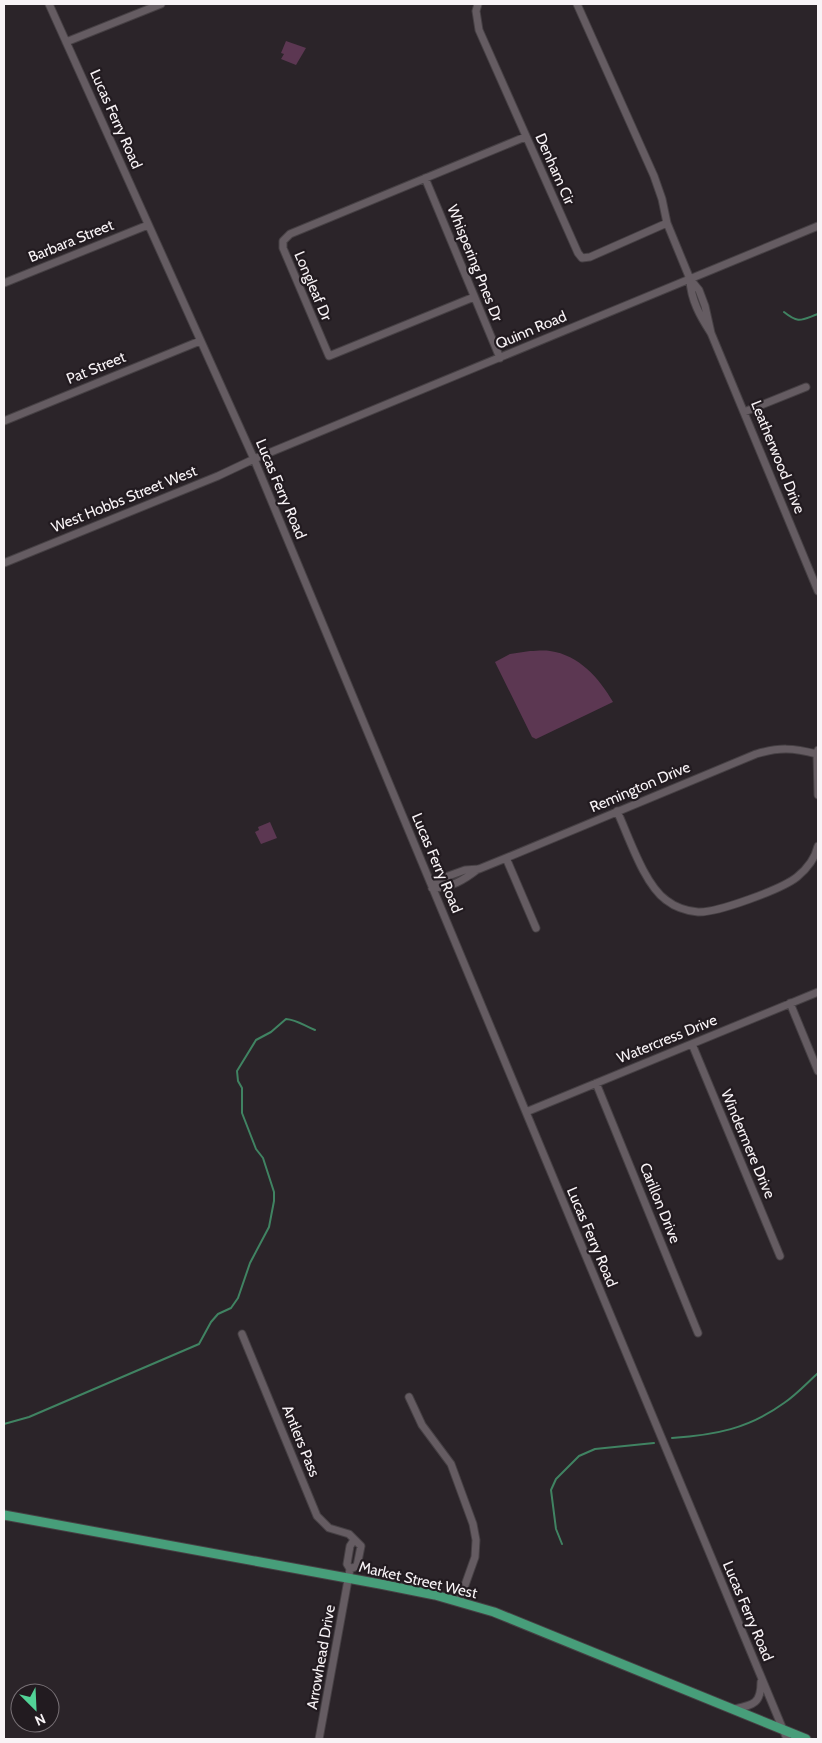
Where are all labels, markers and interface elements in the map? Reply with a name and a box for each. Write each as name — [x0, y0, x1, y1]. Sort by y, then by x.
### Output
street label: Lucas Ferry Road — [86, 67, 146, 171]
street label: Denham Cir — [531, 130, 579, 208]
street label: Whispering Pnes Dr — [443, 202, 507, 324]
street label: Barbara Street — [26, 216, 116, 266]
street label: Longleaf Dr — [290, 249, 336, 324]
street label: Quinn Road — [493, 307, 569, 353]
street label: Pat Street — [64, 348, 128, 388]
street label: Leatherwood Drive — [747, 398, 809, 516]
street label: Lucas Ferry Road — [252, 436, 310, 542]
street label: West Hobbs Street West — [49, 462, 199, 536]
street label: Remington Drive — [587, 758, 693, 816]
street label: Lucas Ferry Road — [408, 810, 466, 916]
street label: Watercress Drive — [614, 1011, 720, 1067]
street label: Windermere Drive — [717, 1087, 779, 1201]
street label: Carillon Drive — [636, 1160, 684, 1246]
street label: Lucas Ferry Road — [563, 1184, 621, 1290]
street label: Antlers Pass — [278, 1402, 324, 1480]
street label: Market Street West — [357, 1558, 479, 1602]
street label: Lucas Ferry Road — [719, 1558, 777, 1664]
street label: Arrowhead Drive — [303, 1603, 339, 1711]
north arrow — [10, 1683, 60, 1733]
text: N — [32, 1710, 48, 1730]

